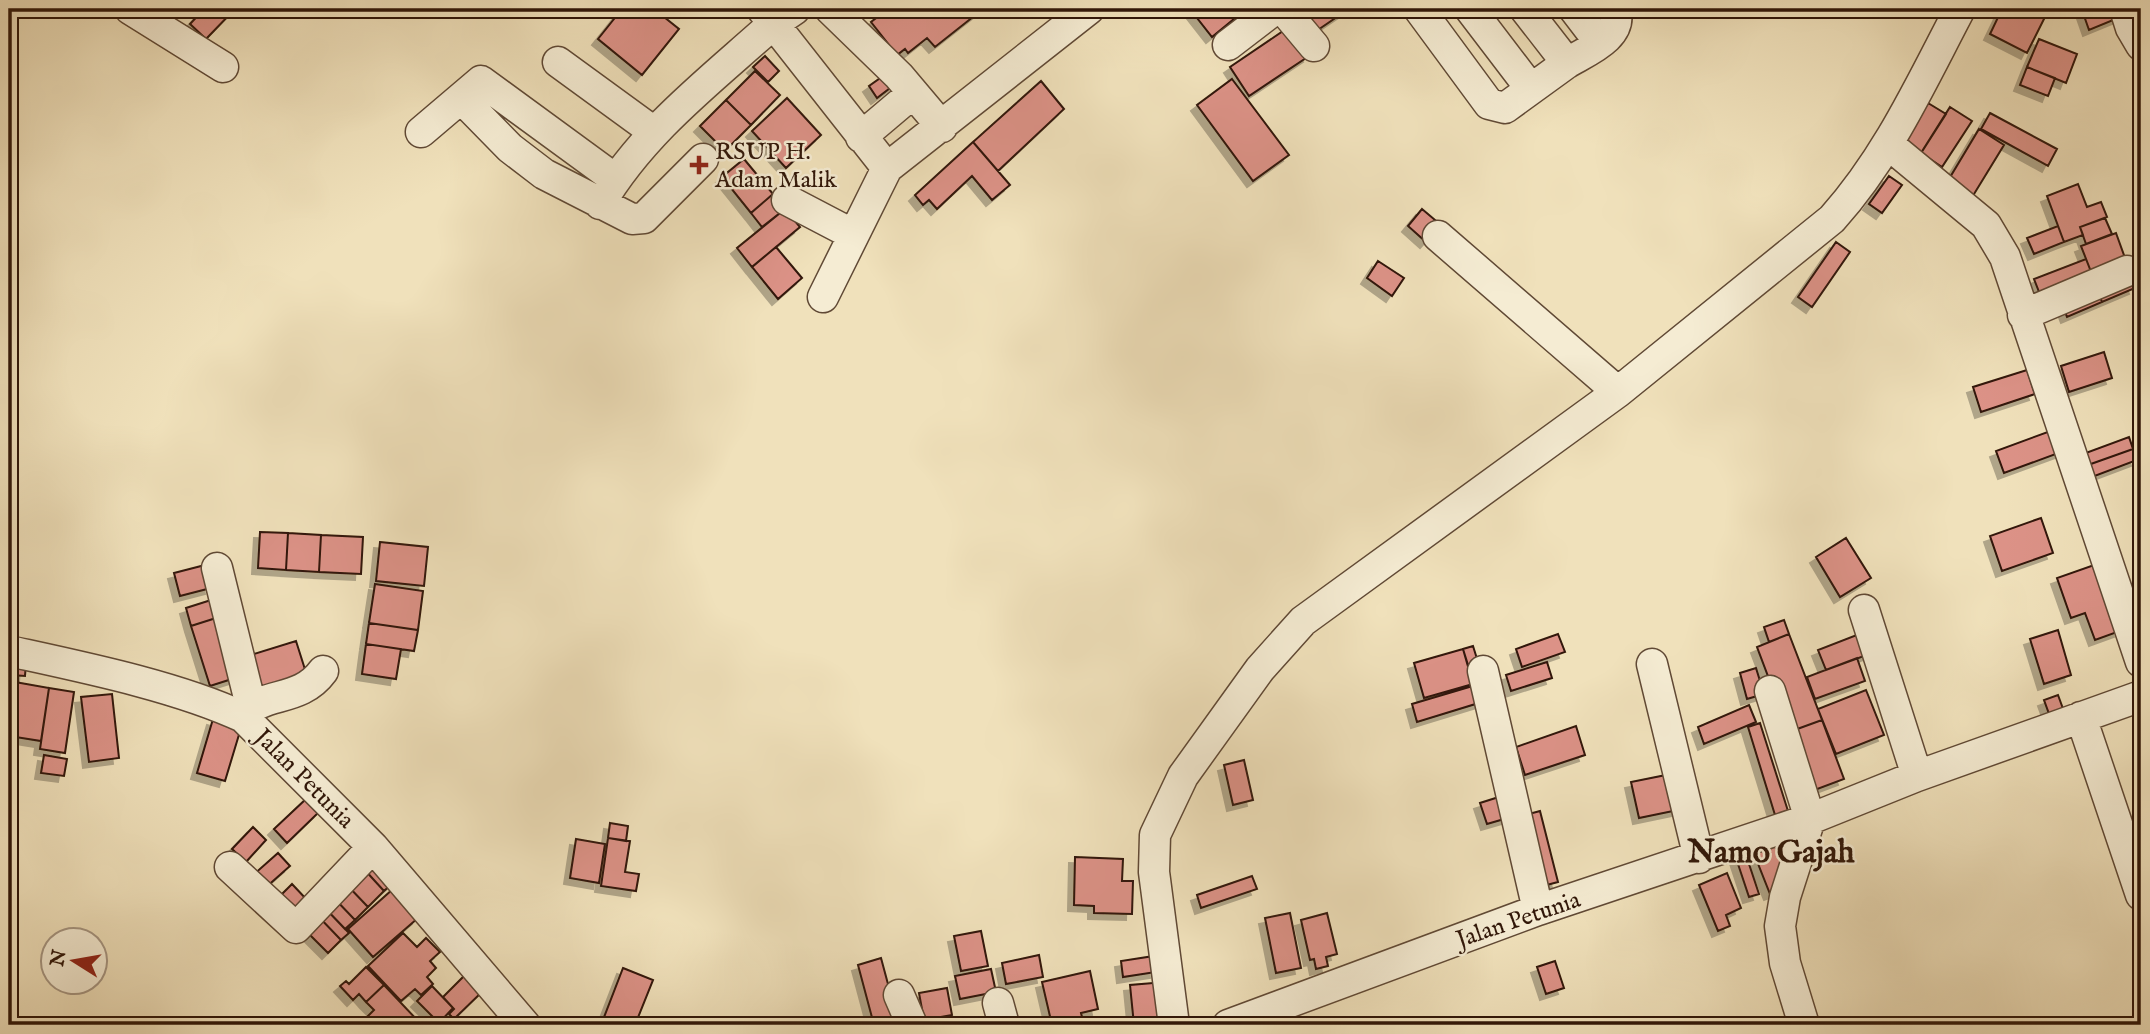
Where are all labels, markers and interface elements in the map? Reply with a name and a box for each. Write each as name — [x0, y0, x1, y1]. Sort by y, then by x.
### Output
place label: RSUP H. Adam Malik — [714, 137, 837, 196]
marker: RSUP H. Adam Malik — [689, 155, 709, 175]
street label: Jalan Petunia — [245, 720, 361, 836]
district label: Namo Gajah — [1686, 833, 1856, 874]
street label: Jalan Petunia — [1449, 885, 1585, 957]
north arrow — [38, 926, 108, 996]
text: N — [46, 947, 73, 969]

